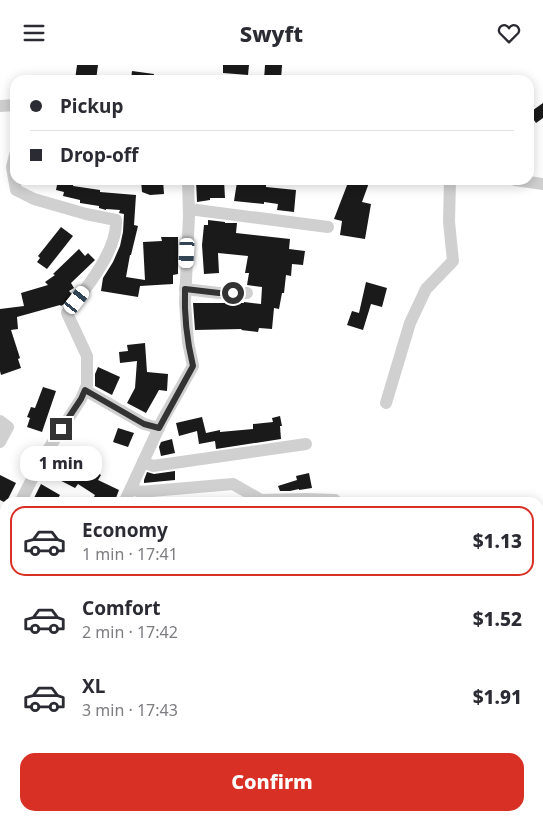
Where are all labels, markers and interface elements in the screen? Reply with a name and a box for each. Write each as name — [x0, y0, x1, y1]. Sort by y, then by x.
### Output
text: Swyft — [240, 18, 303, 48]
icon: menu — [20, 19, 48, 47]
icon: heart — [495, 19, 523, 47]
text: Pickup — [60, 93, 123, 119]
text: Drop-off — [60, 142, 139, 168]
car — [178, 238, 195, 268]
route start — [222, 282, 244, 304]
car — [61, 284, 92, 316]
route end — [50, 418, 72, 440]
callout: 1 min — [20, 447, 102, 481]
text: 1 min — [39, 452, 83, 474]
text: Economy — [82, 517, 168, 543]
icon: car — [22, 519, 67, 564]
text: $1.13 — [473, 528, 522, 554]
text: 1 min · 17:41 — [82, 543, 178, 565]
text: Comfort — [82, 595, 161, 621]
icon: car — [22, 597, 67, 642]
text: $1.52 — [473, 606, 522, 632]
text: 2 min · 17:42 — [82, 621, 178, 643]
text: XL — [82, 673, 105, 699]
icon: car — [22, 675, 67, 720]
text: $1.91 — [473, 684, 522, 710]
text: 3 min · 17:43 — [82, 699, 178, 721]
button: Confirm — [20, 753, 524, 811]

